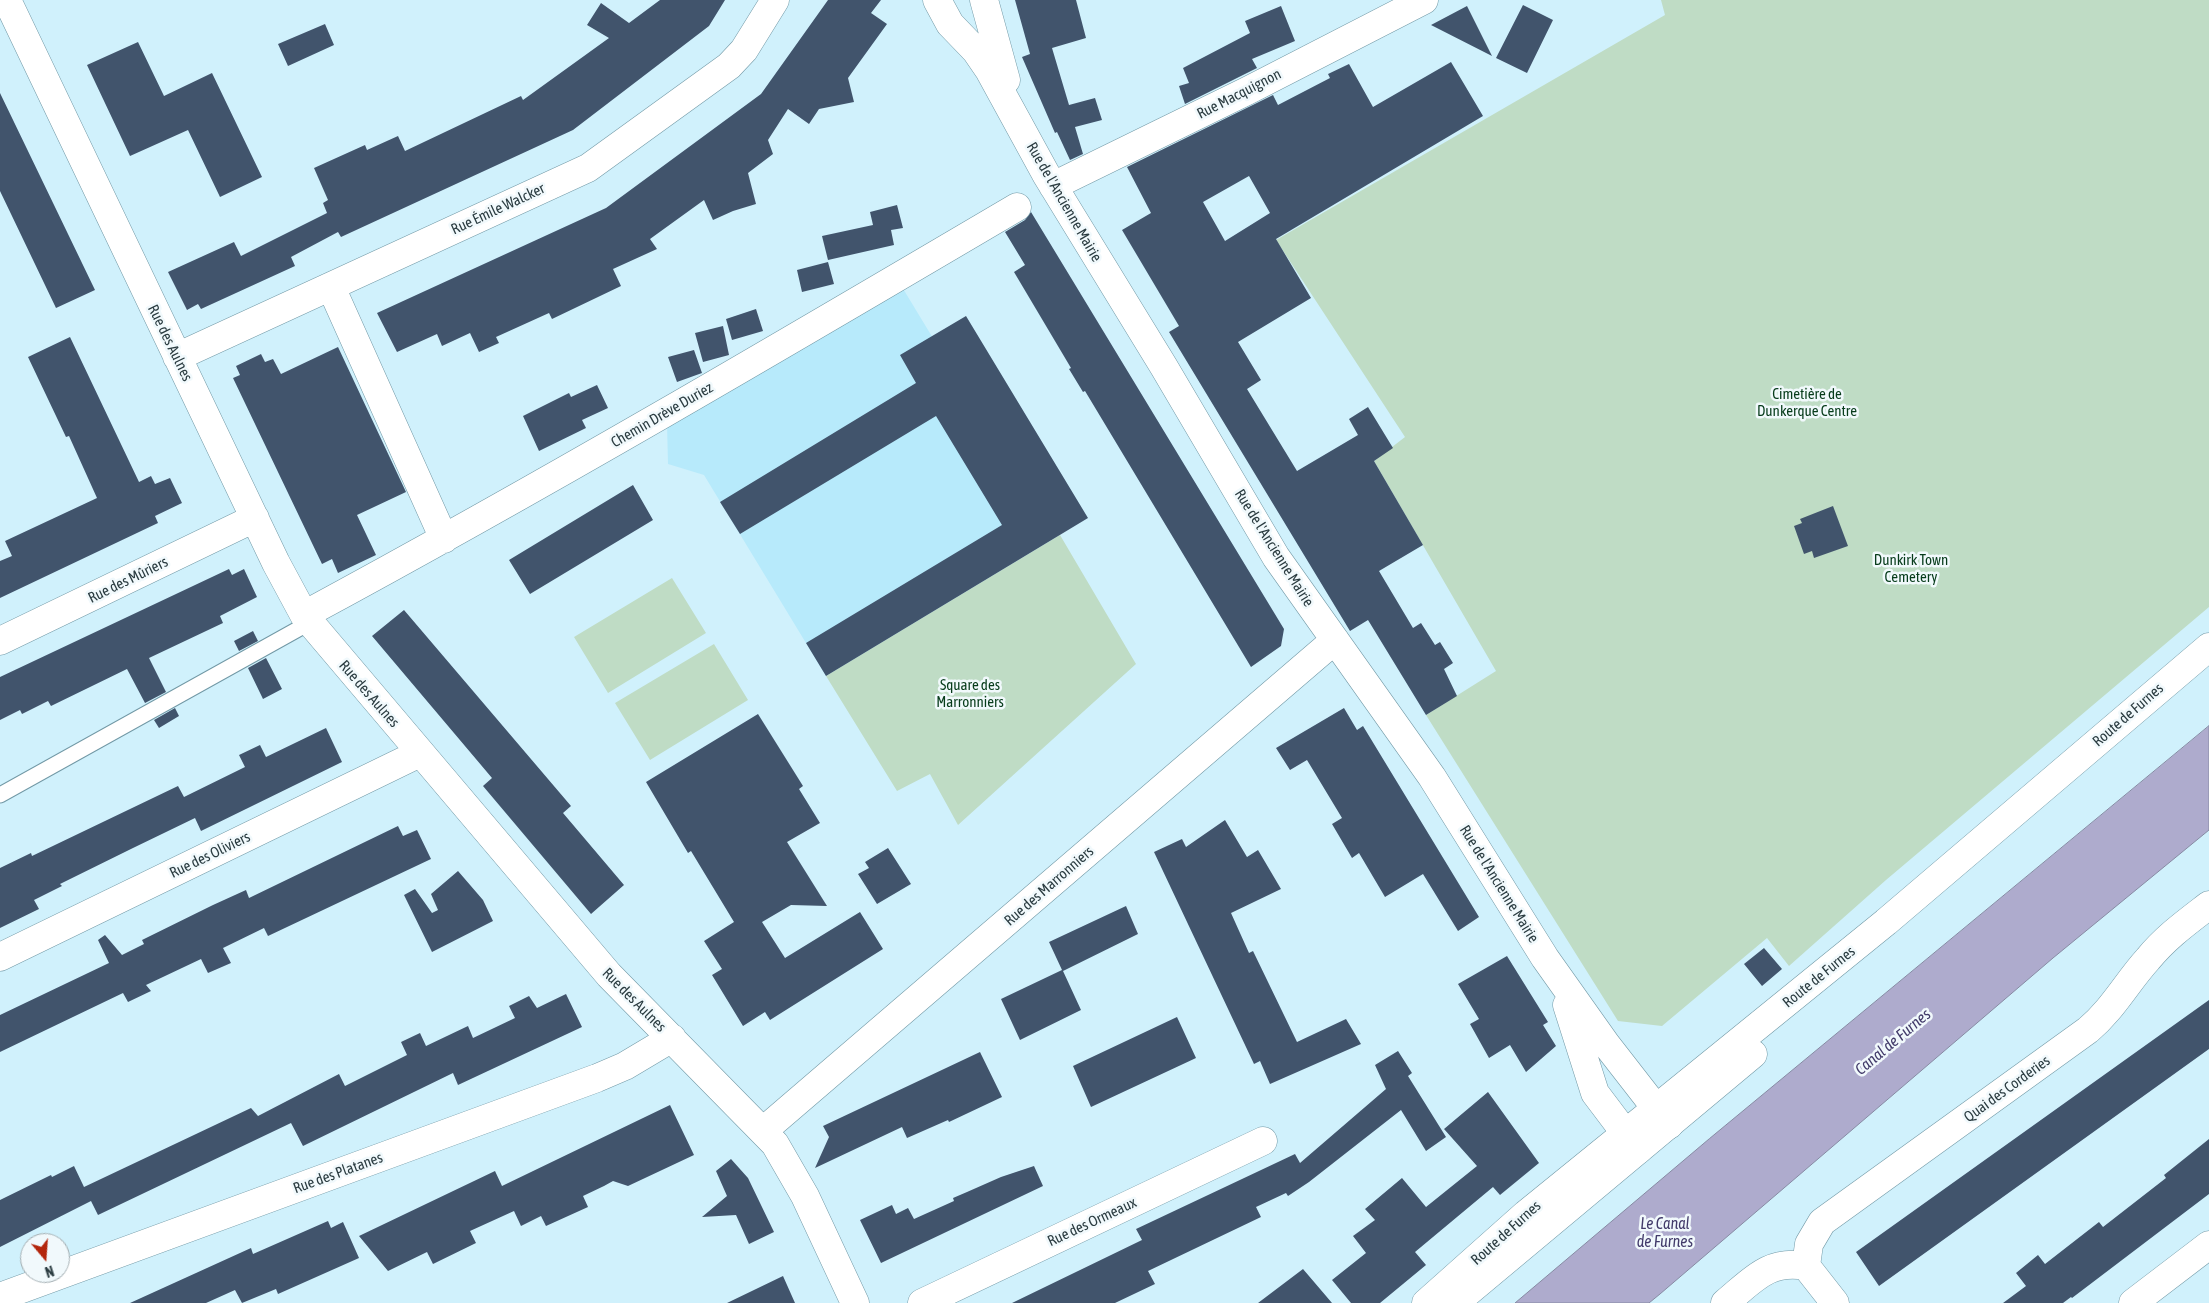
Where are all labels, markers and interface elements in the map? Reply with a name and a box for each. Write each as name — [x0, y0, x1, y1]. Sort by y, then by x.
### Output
street label: Rue Macquignon — [1194, 65, 1284, 123]
street label: Rue de l'Ancienne Mairie — [1022, 139, 1106, 265]
street label: Rue Émile Walcker — [448, 179, 548, 239]
street label: Rue des Aulnes — [144, 302, 196, 384]
street label: Chemin Drève Duriez — [608, 379, 716, 451]
park label: Cimetière de Dunkerque Centre — [1757, 385, 1857, 420]
street label: Rue de l'Ancienne Mairie — [1231, 486, 1317, 610]
park label: Dunkirk Town Cemetery — [1874, 551, 1948, 586]
street label: Rue des Mûriers — [85, 553, 171, 607]
street label: Rue des Aulnes — [335, 657, 403, 731]
park label: Square des Marronniers — [936, 676, 1004, 711]
street label: Route de Furnes — [2089, 679, 2167, 751]
street label: Rue de l'Ancienne Mairie — [1456, 822, 1542, 946]
street label: Rue des Oliviers — [167, 828, 253, 882]
street label: Rue des Marronniers — [1001, 842, 1097, 930]
street label: Route de Furnes — [1779, 942, 1859, 1012]
street label: Rue des Aulnes — [598, 964, 670, 1036]
water label: Canal de Furnes — [1851, 1005, 1935, 1079]
street label: Quai des Corderies — [1960, 1052, 2054, 1126]
street label: Rue des Platanes — [291, 1148, 385, 1198]
street label: Rue des Ormeaux — [1045, 1194, 1139, 1250]
street label: Route de Furnes — [1467, 1197, 1545, 1269]
water label: Le Canal de Furnes — [1637, 1214, 1693, 1252]
north arrow — [20, 1233, 70, 1283]
text: N — [43, 1262, 56, 1280]

